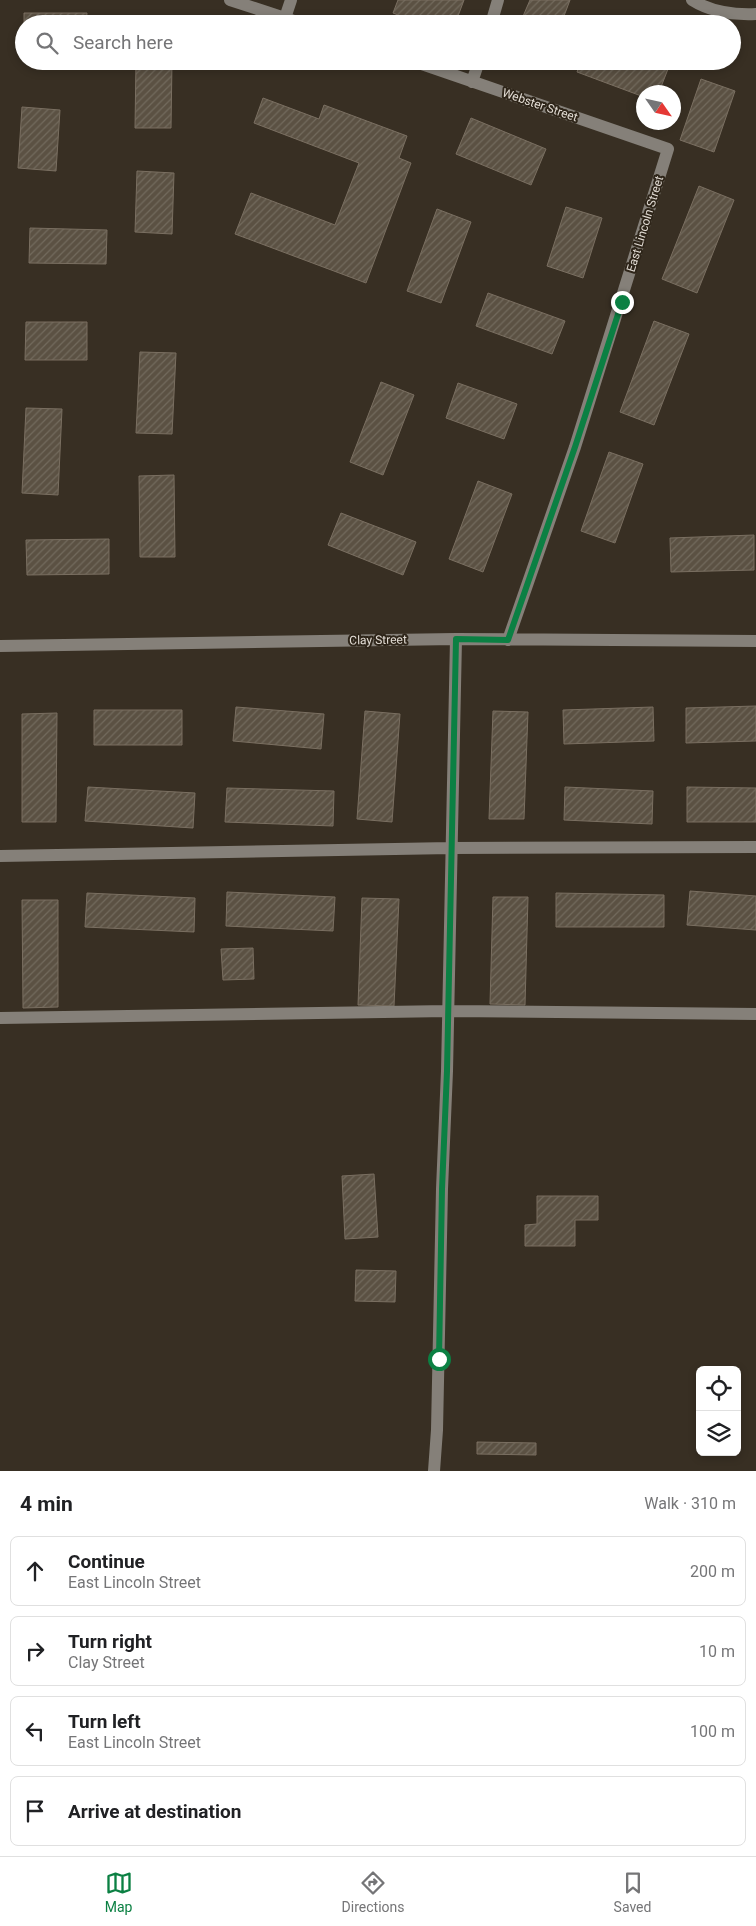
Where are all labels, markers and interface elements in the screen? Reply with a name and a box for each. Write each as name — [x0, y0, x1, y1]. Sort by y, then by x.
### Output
search box — [15, 15, 741, 70]
icon: search — [33, 29, 61, 57]
text: Search here — [73, 31, 173, 54]
north arrow — [636, 85, 681, 130]
street label: Webster Street — [500, 86, 580, 124]
street label: East Lincoln Street — [624, 174, 666, 274]
route end — [611, 291, 634, 314]
street label: Clay Street — [349, 632, 407, 648]
route start — [428, 1348, 451, 1371]
map controls — [696, 1366, 741, 1456]
button: locate — [696, 1366, 741, 1411]
button: layers — [696, 1411, 741, 1456]
text: 4 min — [20, 1492, 73, 1516]
text: Walk · 310 m — [644, 1494, 736, 1513]
text: Continue — [68, 1550, 145, 1573]
icon: ahead — [21, 1557, 49, 1585]
text: 200 m — [690, 1562, 735, 1581]
text: East Lincoln Street — [68, 1573, 201, 1592]
text: Turn right — [68, 1630, 152, 1653]
icon: right — [21, 1637, 49, 1665]
text: 10 m — [699, 1642, 735, 1661]
text: Clay Street — [68, 1653, 145, 1672]
text: Turn left — [68, 1710, 141, 1733]
icon: left — [21, 1717, 49, 1745]
text: 100 m — [690, 1722, 735, 1741]
text: East Lincoln Street — [68, 1733, 201, 1752]
icon: arrive — [21, 1797, 49, 1825]
text: Arrive at destination — [68, 1800, 241, 1823]
tab: Map — [105, 1869, 133, 1915]
tab: Directions — [342, 1869, 405, 1915]
tab: Saved — [614, 1869, 651, 1915]

